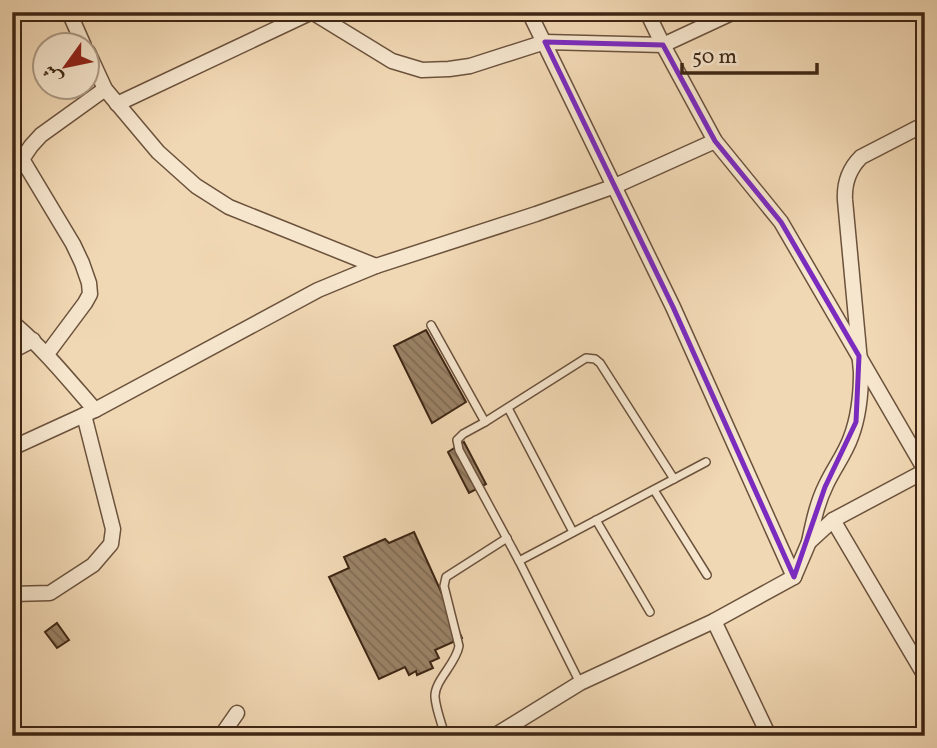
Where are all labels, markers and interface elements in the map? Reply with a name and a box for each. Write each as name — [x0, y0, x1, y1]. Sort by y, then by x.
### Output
north arrow — [32, 32, 102, 102]
scale bar — [682, 32, 816, 76]
text: 50 m — [692, 43, 737, 72]
text: ش — [37, 59, 69, 89]

